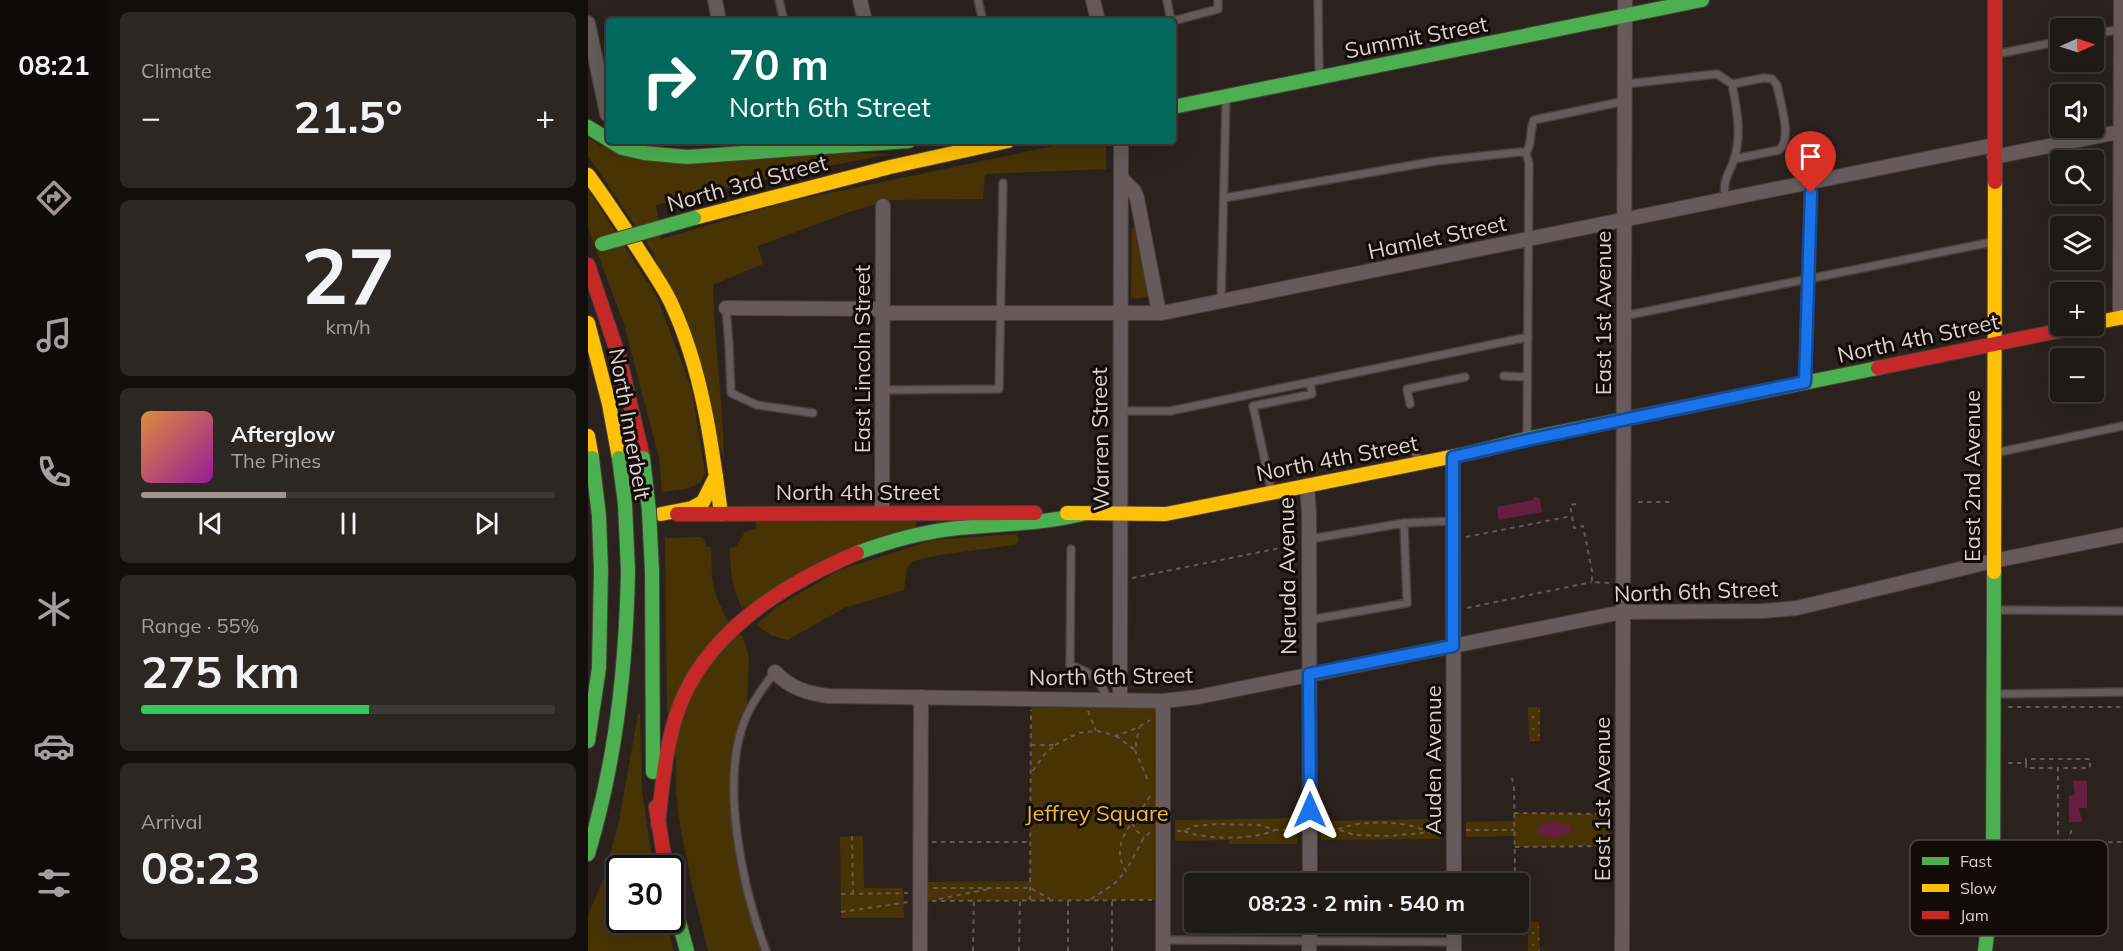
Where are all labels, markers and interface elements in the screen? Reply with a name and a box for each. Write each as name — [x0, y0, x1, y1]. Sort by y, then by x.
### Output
street label: Summit Street — [1342, 9, 1490, 65]
north arrow — [2050, 18, 2104, 72]
map controls — [2050, 18, 2104, 402]
text: 70 m — [729, 38, 829, 91]
icon: right — [630, 42, 708, 120]
text: 08:21 — [18, 48, 90, 82]
text: Climate — [141, 58, 212, 83]
button: sound — [2050, 84, 2104, 138]
text: 21.5° — [293, 88, 403, 144]
text: North 6th Street — [729, 90, 931, 124]
text: − — [141, 96, 161, 137]
text: + — [535, 96, 555, 137]
pin — [1785, 131, 1836, 193]
icon: arrive — [1794, 140, 1827, 173]
street label: North 3rd Street — [664, 148, 830, 218]
button: search — [2050, 150, 2104, 204]
icon: directions — [33, 177, 75, 219]
street label: Hamlet Street — [1365, 209, 1509, 265]
button: layers — [2050, 216, 2104, 270]
text: 27 — [301, 226, 395, 324]
street label: East 1st Avenue — [1589, 231, 1617, 395]
street label: East Lincoln Street — [848, 265, 876, 453]
button: + — [2050, 282, 2104, 336]
street label: North 4th Street — [1835, 307, 2002, 369]
icon: music — [33, 314, 75, 356]
text: km/h — [325, 314, 371, 339]
street label: North Innerbelt — [603, 346, 657, 502]
button: − — [2050, 348, 2104, 402]
street label: Warren Street — [1085, 367, 1115, 511]
street label: East 2nd Avenue — [1958, 390, 1986, 562]
text: Afterglow — [231, 420, 335, 448]
street label: North 4th Street — [1254, 429, 1421, 487]
text: The Pines — [231, 448, 321, 473]
icon: phone — [33, 451, 75, 493]
street label: North 4th Street — [776, 478, 940, 506]
street label: Neruda Avenue — [1272, 497, 1302, 655]
icon: previous — [194, 507, 227, 540]
icon: pause — [332, 507, 365, 540]
icon: next — [470, 507, 503, 540]
street label: North 6th Street — [1613, 574, 1779, 608]
icon: climate — [33, 588, 75, 630]
text: Range · 55% — [141, 613, 259, 638]
text: 275 km — [141, 643, 300, 699]
street label: North 6th Street — [1029, 661, 1194, 691]
street label: Auden Avenue — [1419, 685, 1447, 835]
street label: East 1st Avenue — [1588, 717, 1616, 881]
icon: car — [33, 725, 75, 767]
position arrow — [1278, 778, 1342, 842]
park label: Jeffrey Square — [1025, 799, 1169, 827]
text: Arrival — [141, 809, 202, 834]
text: 08:23 — [141, 839, 260, 895]
legend — [1910, 840, 2108, 936]
text: Fast — [1960, 851, 1992, 871]
speed limit sign: 30 — [606, 855, 684, 933]
icon: filters — [33, 862, 75, 904]
text: Slow — [1960, 878, 1997, 898]
text: 08:23 · 2 min · 540 m — [1248, 889, 1465, 917]
text: Jam — [1960, 905, 1989, 925]

